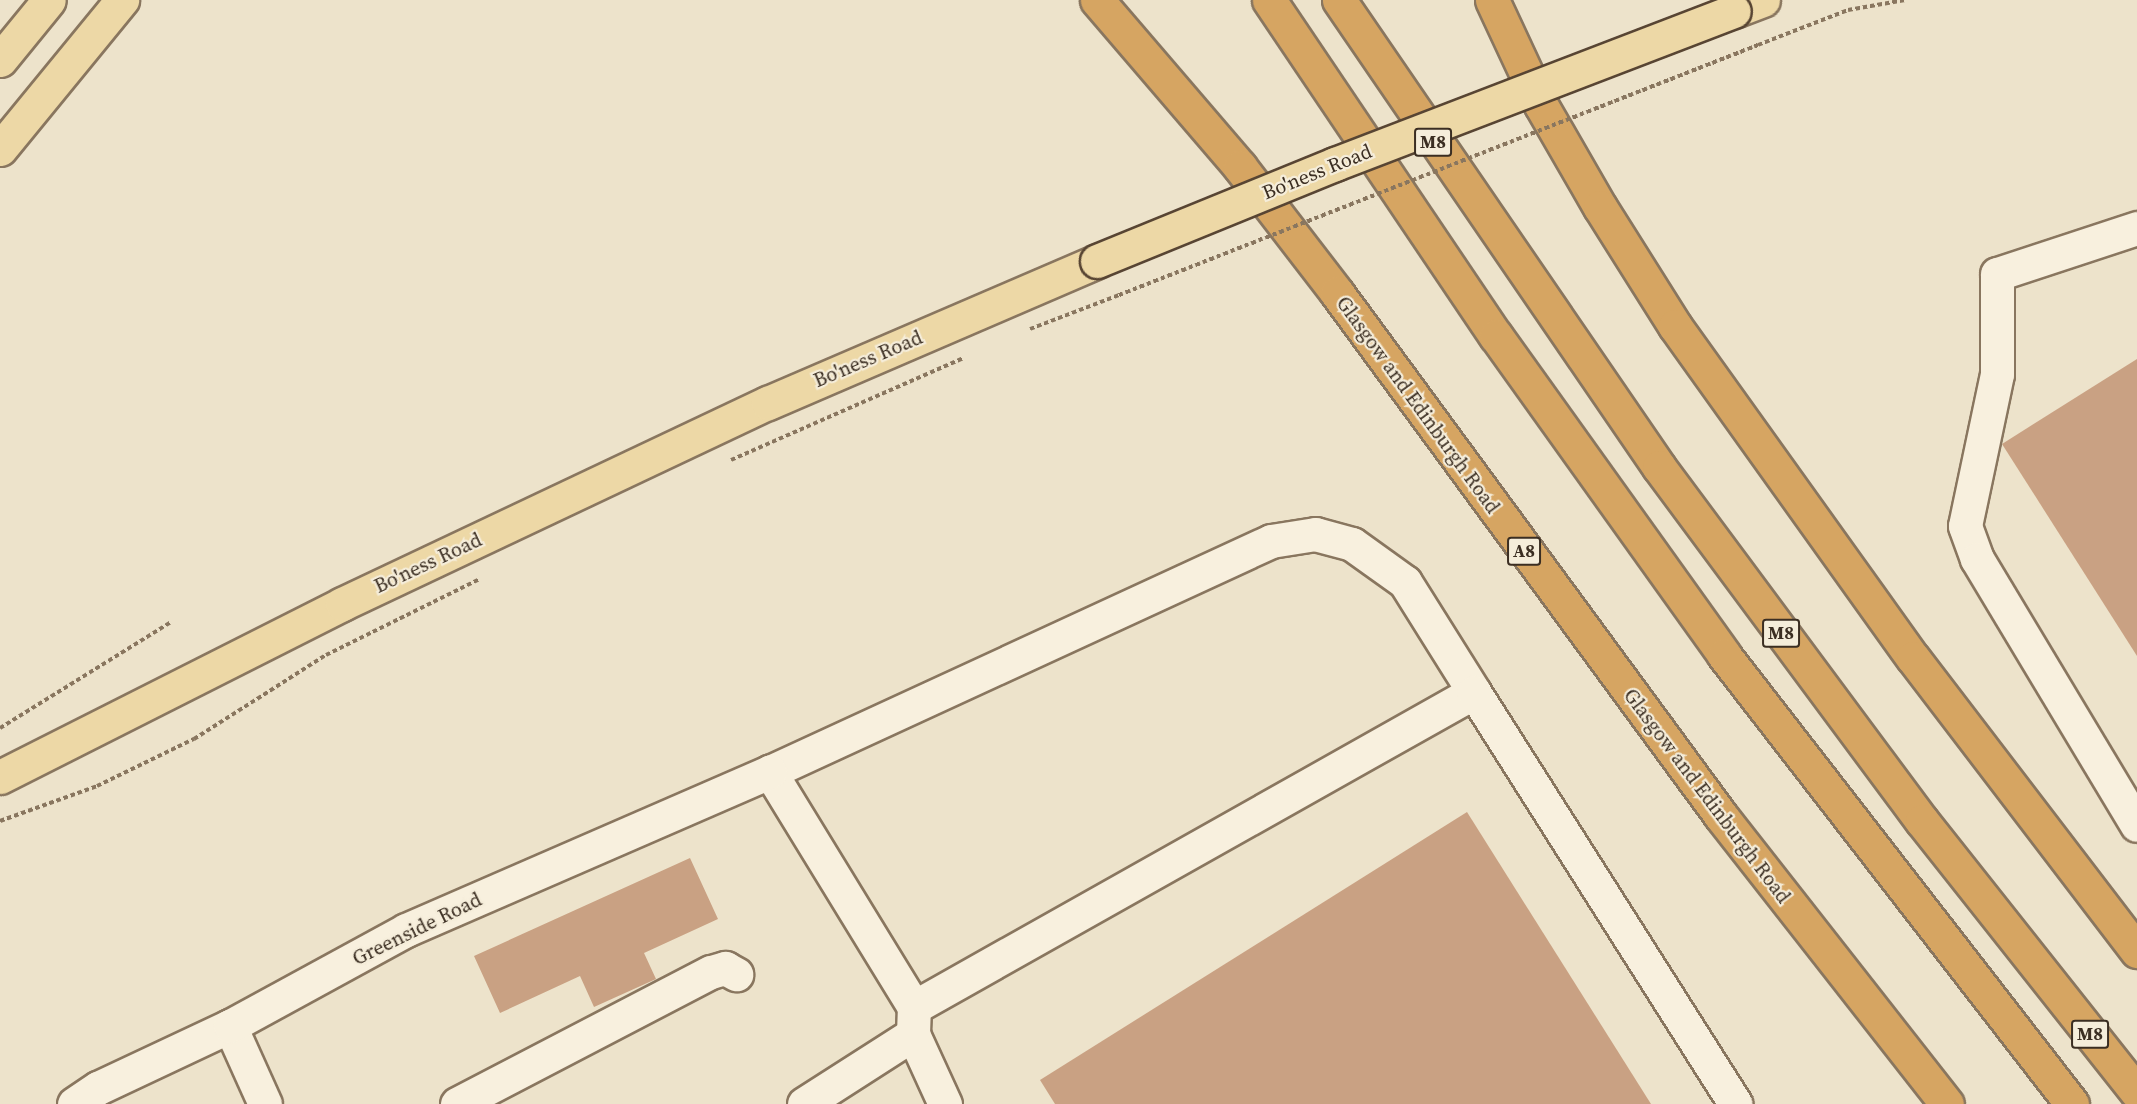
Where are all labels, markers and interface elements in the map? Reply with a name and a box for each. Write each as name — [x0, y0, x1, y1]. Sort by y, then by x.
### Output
road number: M8 — [1414, 127, 1452, 157]
street label: Bo'ness Road — [1259, 139, 1375, 205]
street label: Glasgow and Edinburgh Road — [1331, 292, 1505, 518]
street label: Bo'ness Road — [810, 325, 926, 393]
street label: Bo'ness Road — [370, 528, 486, 598]
road number: A8 — [1506, 536, 1542, 566]
road number: M8 — [1762, 618, 1800, 648]
street label: Glasgow and Edinburgh Road — [1618, 684, 1796, 908]
street label: Greenside Road — [349, 887, 485, 971]
road number: M8 — [2070, 1019, 2110, 1049]

